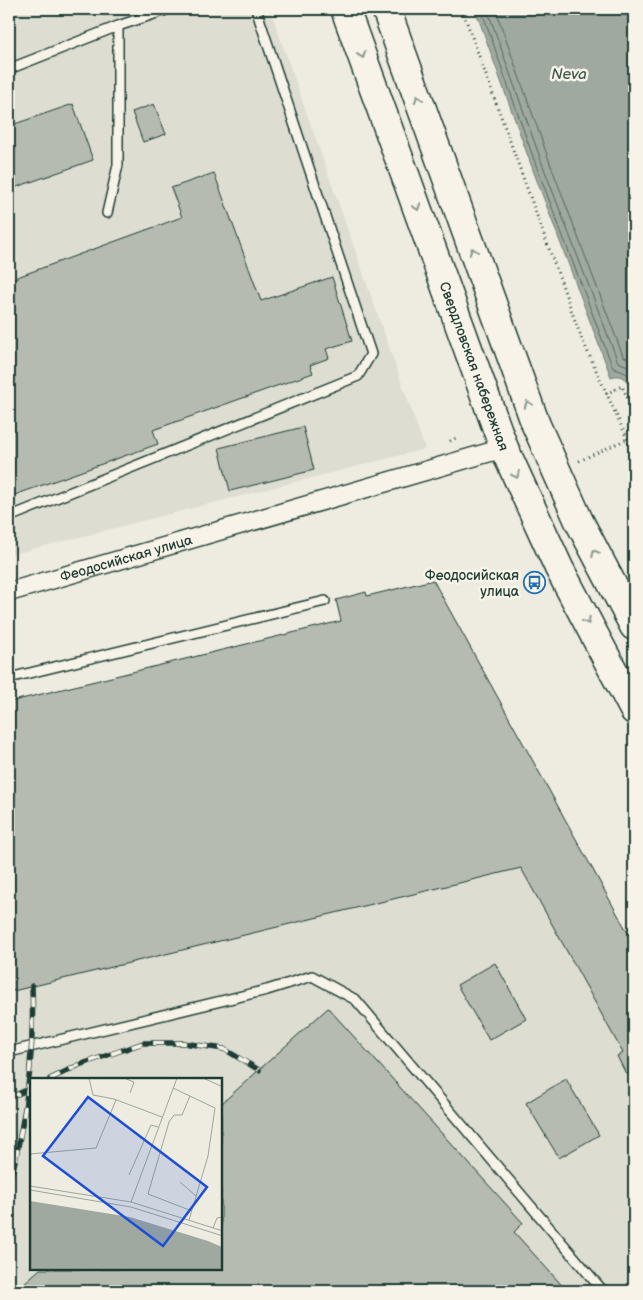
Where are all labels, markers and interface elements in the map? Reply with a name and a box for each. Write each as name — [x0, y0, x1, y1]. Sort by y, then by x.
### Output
one-way arrow — [356, 50, 366, 58]
water label: Neva — [551, 65, 587, 84]
one-way arrow — [414, 95, 424, 103]
one-way arrow — [411, 203, 421, 211]
one-way arrow — [469, 248, 479, 256]
street label: Свердловская набережная — [436, 280, 512, 453]
one-way arrow — [524, 401, 534, 409]
one-way arrow — [510, 469, 520, 478]
street label: Феодосийская улица — [58, 531, 195, 586]
one-way arrow — [591, 549, 601, 558]
place label: Феодосийская улица — [425, 567, 520, 600]
bus stop icon: Феодосийская улица — [523, 571, 547, 595]
one-way arrow — [581, 615, 591, 624]
inset map — [30, 1078, 222, 1270]

